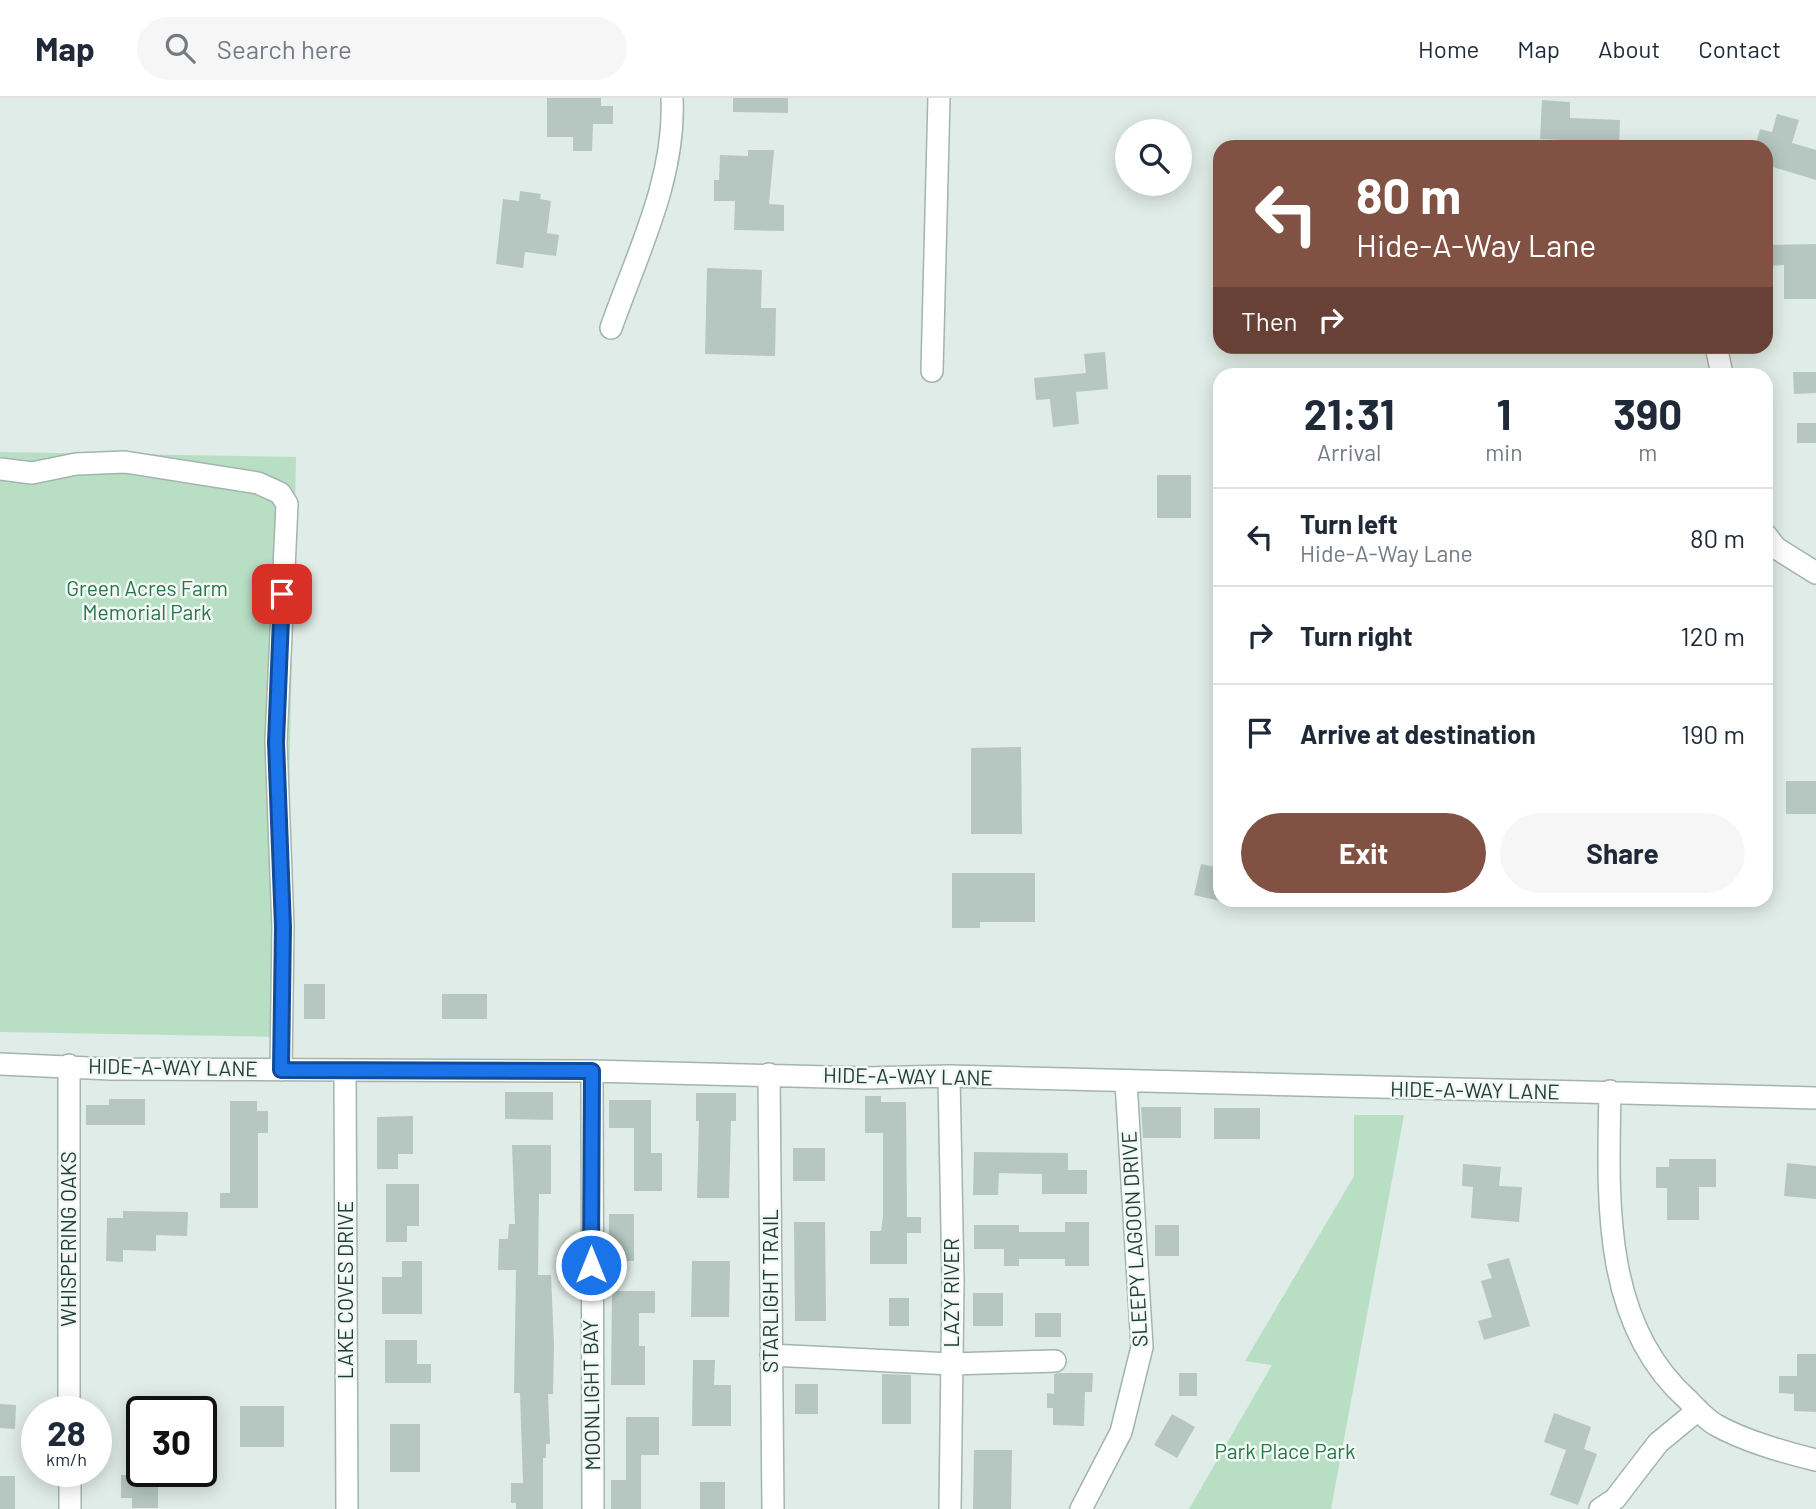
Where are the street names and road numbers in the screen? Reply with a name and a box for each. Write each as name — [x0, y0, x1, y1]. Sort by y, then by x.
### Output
street label: HIDE-A-WAY LANE — [88, 1053, 258, 1080]
street label: HIDE-A-WAY LANE — [823, 1062, 993, 1089]
street label: HIDE-A-WAY LANE — [1390, 1076, 1560, 1103]
street label: SLEEPY LAGOON DRIVE — [1115, 1130, 1152, 1348]
street label: WHISPERING OAKS — [55, 1151, 80, 1327]
street label: LAKE COVES DRIVE — [332, 1201, 357, 1379]
street label: STARLIGHT TRAIL — [757, 1209, 782, 1373]
street label: LAZY RIVER — [938, 1238, 963, 1348]
street label: MOONLIGHT BAY — [577, 1319, 604, 1471]

